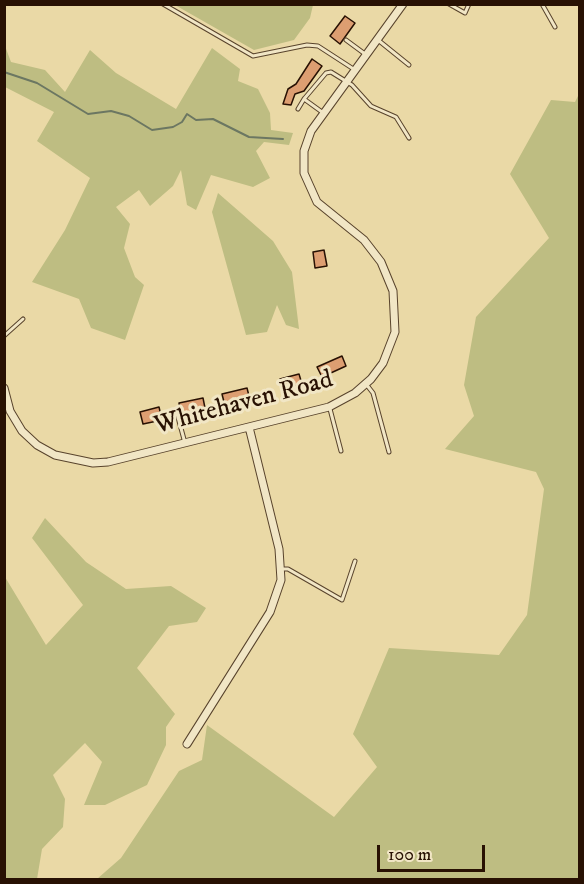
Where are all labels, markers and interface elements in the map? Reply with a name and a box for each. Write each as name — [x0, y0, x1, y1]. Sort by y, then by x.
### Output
street label: Whitehaven Road — [151, 365, 337, 443]
scale bar — [380, 833, 488, 871]
text: 100 m — [388, 844, 431, 866]

